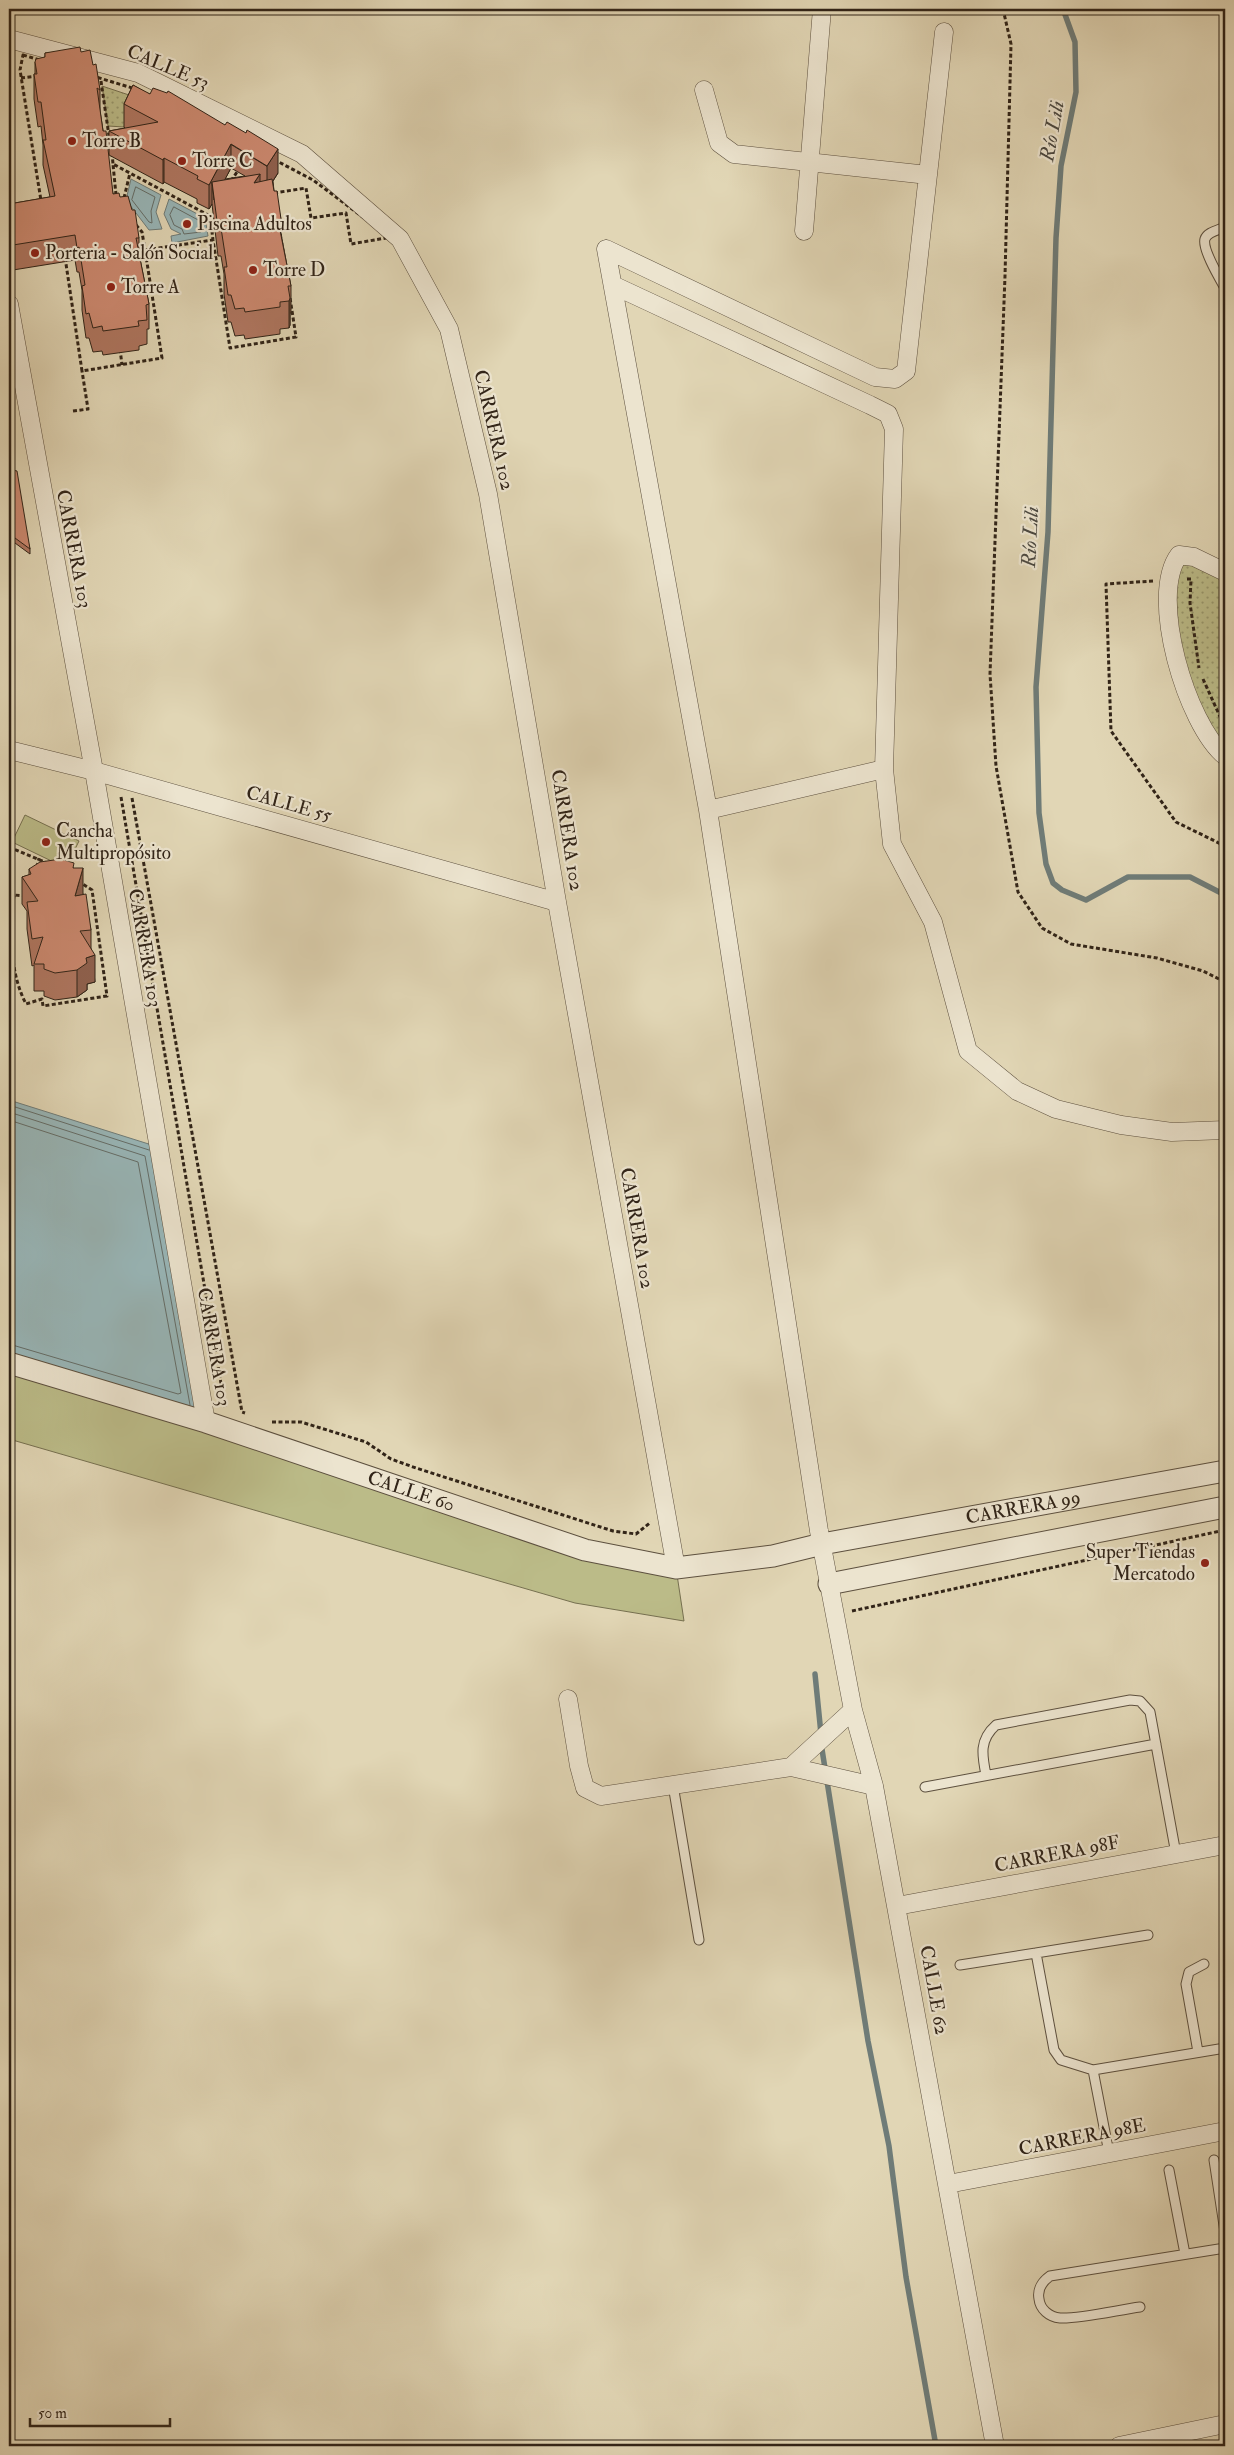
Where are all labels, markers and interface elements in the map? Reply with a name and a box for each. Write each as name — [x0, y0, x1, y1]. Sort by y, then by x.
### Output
street label: CALLE 53 — [123, 39, 213, 95]
water label: Río Lili — [1034, 98, 1070, 164]
place label: Torre B — [82, 129, 141, 153]
marker: Torre B — [66, 135, 78, 147]
place label: Torre C — [192, 149, 253, 173]
marker: Torre C — [176, 155, 188, 167]
place label: Piscina Adultos — [197, 212, 312, 236]
marker: Piscina Adultos — [181, 218, 193, 230]
place label: Porteria - Salón Social — [45, 241, 213, 265]
marker: Porteria - Salón Social — [29, 247, 41, 259]
place label: Torre D — [263, 258, 325, 282]
marker: Torre D — [247, 264, 259, 276]
place label: Torre A — [121, 275, 180, 299]
marker: Torre A — [105, 281, 117, 293]
street label: CARRERA 102 — [469, 368, 519, 492]
street label: CARRERA 103 — [51, 488, 97, 610]
water label: Río Lili — [1016, 505, 1044, 569]
street label: CARRERA 102 — [546, 768, 588, 892]
street label: CALLE 55 — [243, 780, 335, 828]
place label: Cancha Multipropósito — [56, 819, 171, 866]
marker: Cancha Multipropósito — [40, 836, 52, 848]
street label: CARRERA 103 — [123, 887, 167, 1009]
street label: CARRERA 102 — [615, 1166, 659, 1290]
street label: CARRERA 103 — [192, 1286, 236, 1408]
street label: CALLE 60 — [364, 1465, 458, 1517]
street label: CARRERA 99 — [964, 1485, 1082, 1530]
place label: Super Tiendas Mercatodo — [1086, 1540, 1195, 1586]
marker: Super Tiendas Mercatodo — [1199, 1557, 1211, 1569]
street label: CARRERA 98F — [992, 1830, 1122, 1878]
street label: CALLE 62 — [914, 1943, 954, 2037]
street label: CARRERA 98E — [1016, 2113, 1148, 2161]
scale bar — [30, 2395, 170, 2427]
text: 50 m — [38, 2404, 67, 2423]

